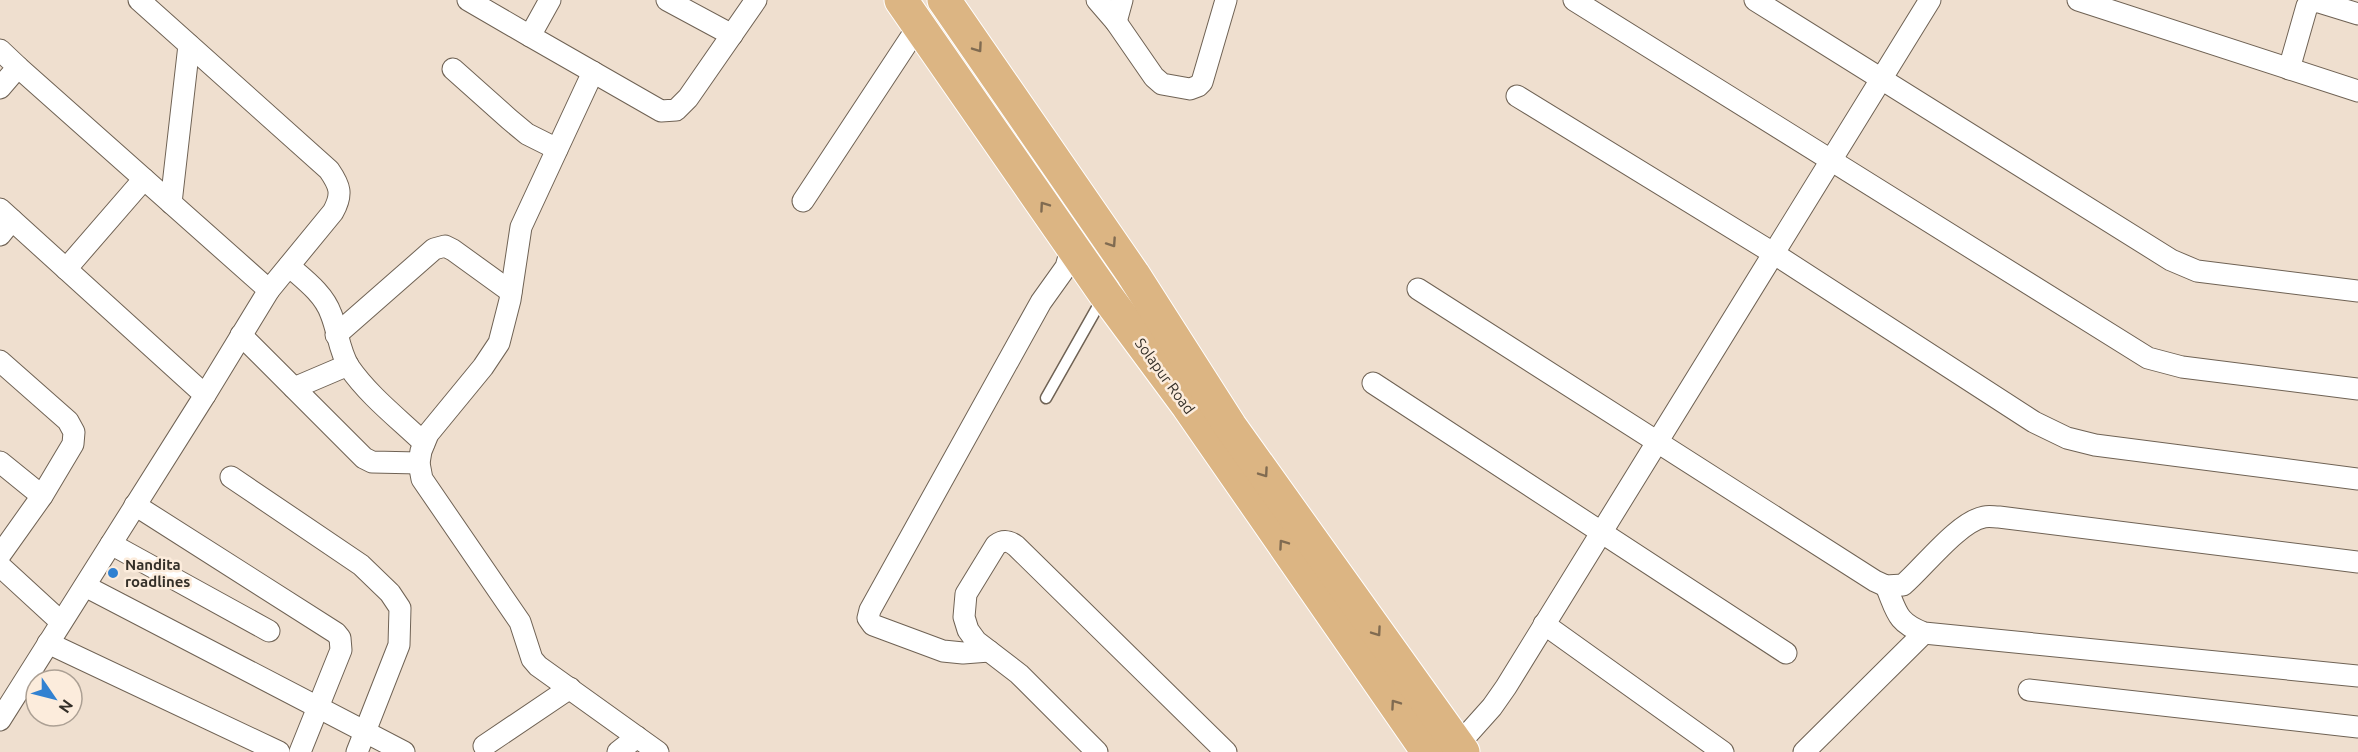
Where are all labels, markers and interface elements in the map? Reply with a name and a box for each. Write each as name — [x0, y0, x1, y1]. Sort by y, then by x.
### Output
one-way arrow — [971, 41, 982, 52]
one-way arrow — [1040, 201, 1051, 212]
one-way arrow — [1105, 236, 1116, 247]
street label: Solapur Road — [1132, 335, 1198, 417]
one-way arrow — [1257, 467, 1268, 478]
one-way arrow — [1279, 540, 1290, 551]
place label: Nandita roadlines — [125, 556, 190, 590]
marker: Nandita roadlines — [106, 566, 120, 580]
one-way arrow — [1370, 626, 1381, 637]
north arrow — [24, 668, 84, 728]
text: N — [55, 697, 77, 717]
one-way arrow — [1391, 700, 1402, 711]

